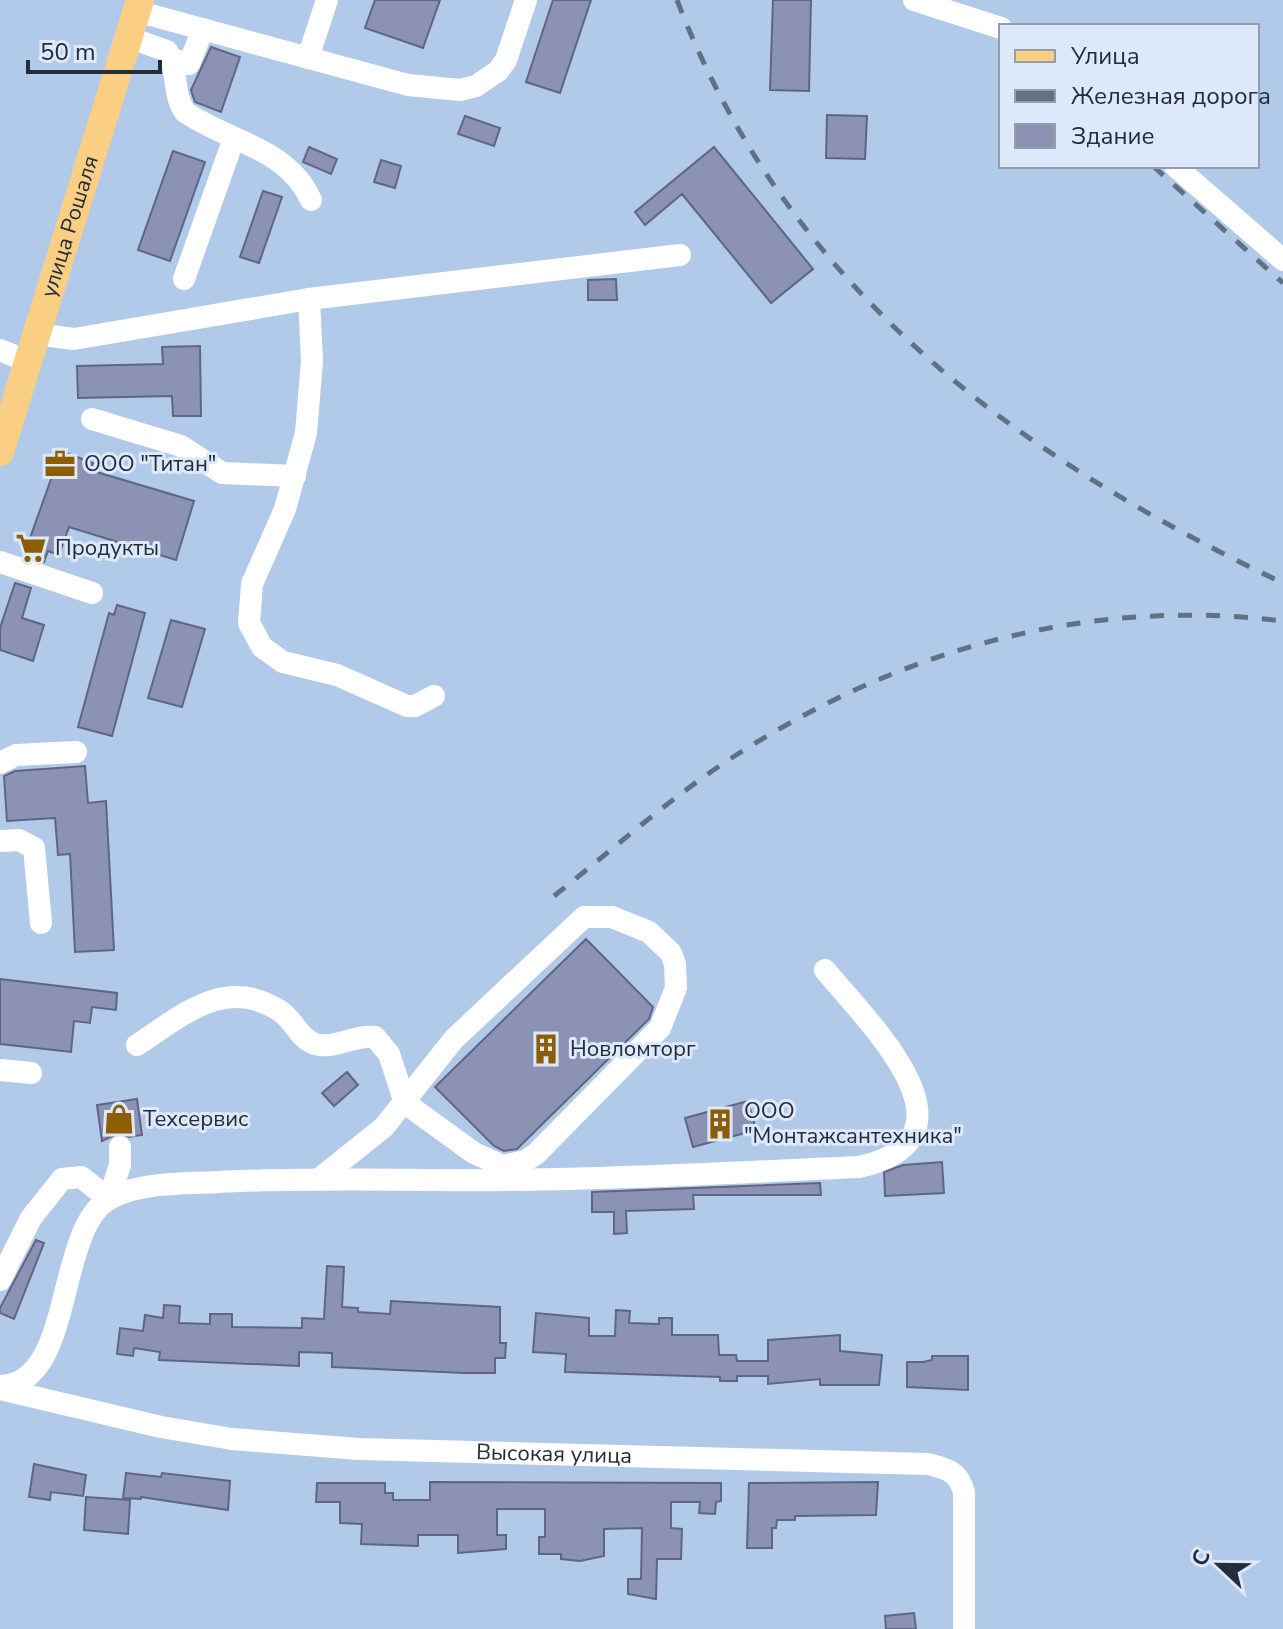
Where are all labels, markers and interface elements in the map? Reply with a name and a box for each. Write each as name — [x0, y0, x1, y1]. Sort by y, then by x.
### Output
scale bar — [28, 24, 160, 74]
legend — [999, 24, 1259, 168]
text: 50 m — [40, 36, 96, 68]
text: Улица — [1070, 40, 1140, 72]
text: Железная дорога — [1071, 80, 1271, 112]
text: Здание — [1071, 120, 1155, 152]
street label: улица Рошаля — [34, 152, 106, 301]
office icon: ООО "Титан" — [43, 447, 77, 481]
place label: ООО "Титан" — [84, 449, 216, 479]
supermarket icon: Продукты — [14, 531, 48, 565]
place label: Продукты — [55, 533, 159, 563]
building icon: Новломторг — [529, 1032, 563, 1066]
place label: Новломторг — [570, 1034, 696, 1064]
place label: ООО "Монтажсантехника" — [744, 1096, 962, 1151]
shop icon: Техсервис — [102, 1102, 136, 1136]
place label: Техсервис — [143, 1104, 248, 1134]
building icon: ООО "Монтажсантехника" — [703, 1107, 737, 1141]
street label: Высокая улица — [476, 1437, 633, 1471]
north arrow — [1179, 1525, 1259, 1605]
text: С — [1185, 1545, 1218, 1570]

